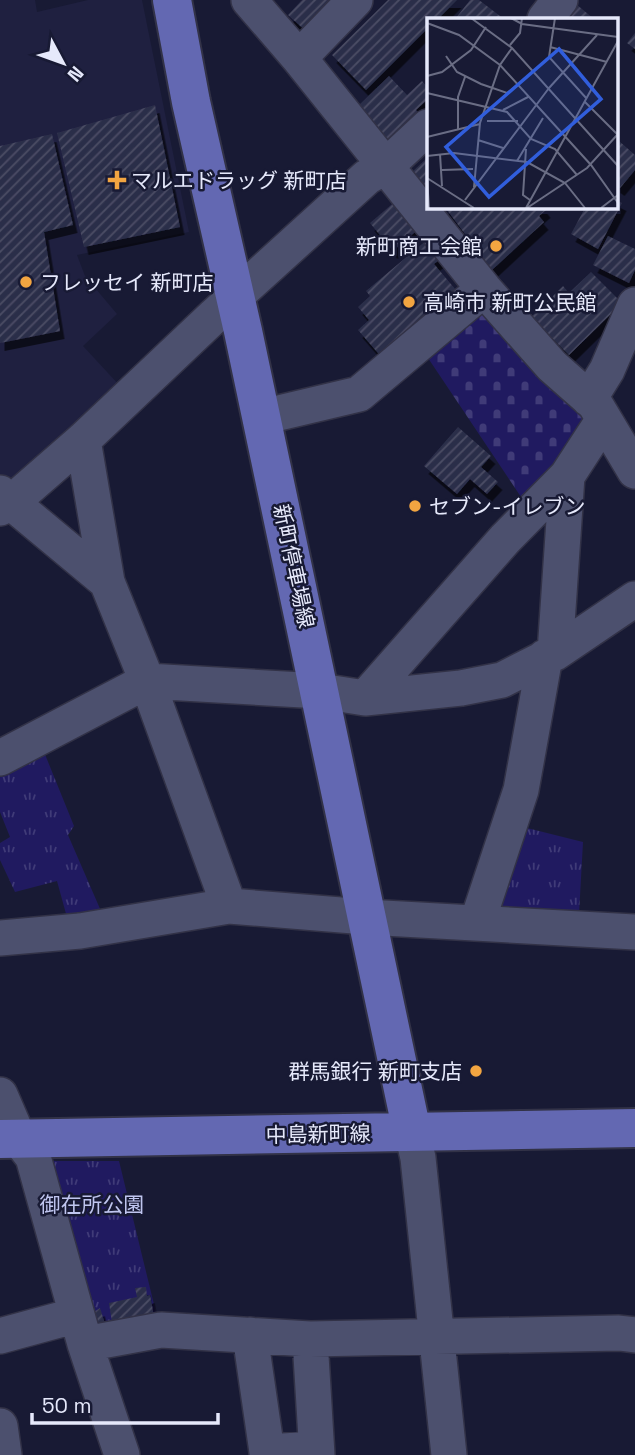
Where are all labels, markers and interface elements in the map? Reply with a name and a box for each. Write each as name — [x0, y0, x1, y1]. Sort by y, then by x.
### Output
inset map — [427, 18, 618, 208]
north arrow — [28, 28, 98, 98]
text: N — [62, 61, 89, 87]
place label: マルエドラッグ 新町店 — [131, 167, 346, 194]
marker: マルエドラッグ 新町店 — [109, 172, 125, 188]
place label: 新町商工会館 — [356, 233, 482, 260]
marker: 新町商工会館 — [488, 238, 504, 254]
place label: フレッセイ 新町店 — [40, 269, 213, 296]
marker: フレッセイ 新町店 — [18, 274, 34, 290]
place label: 高崎市 新町公民館 — [423, 289, 596, 316]
marker: 高崎市 新町公民館 — [401, 294, 417, 310]
place label: セブン-イレブン — [429, 493, 586, 520]
marker: セブン-イレブン — [407, 498, 423, 514]
street label: 新町停車場線 — [268, 502, 320, 630]
place label: 群馬銀行 新町支店 — [289, 1058, 462, 1085]
marker: 群馬銀行 新町支店 — [468, 1063, 484, 1079]
street label: 中島新町線 — [265, 1120, 371, 1148]
park label: 御在所公園 — [40, 1191, 145, 1218]
scale bar — [32, 1382, 217, 1426]
text: 50 m — [42, 1392, 92, 1419]

